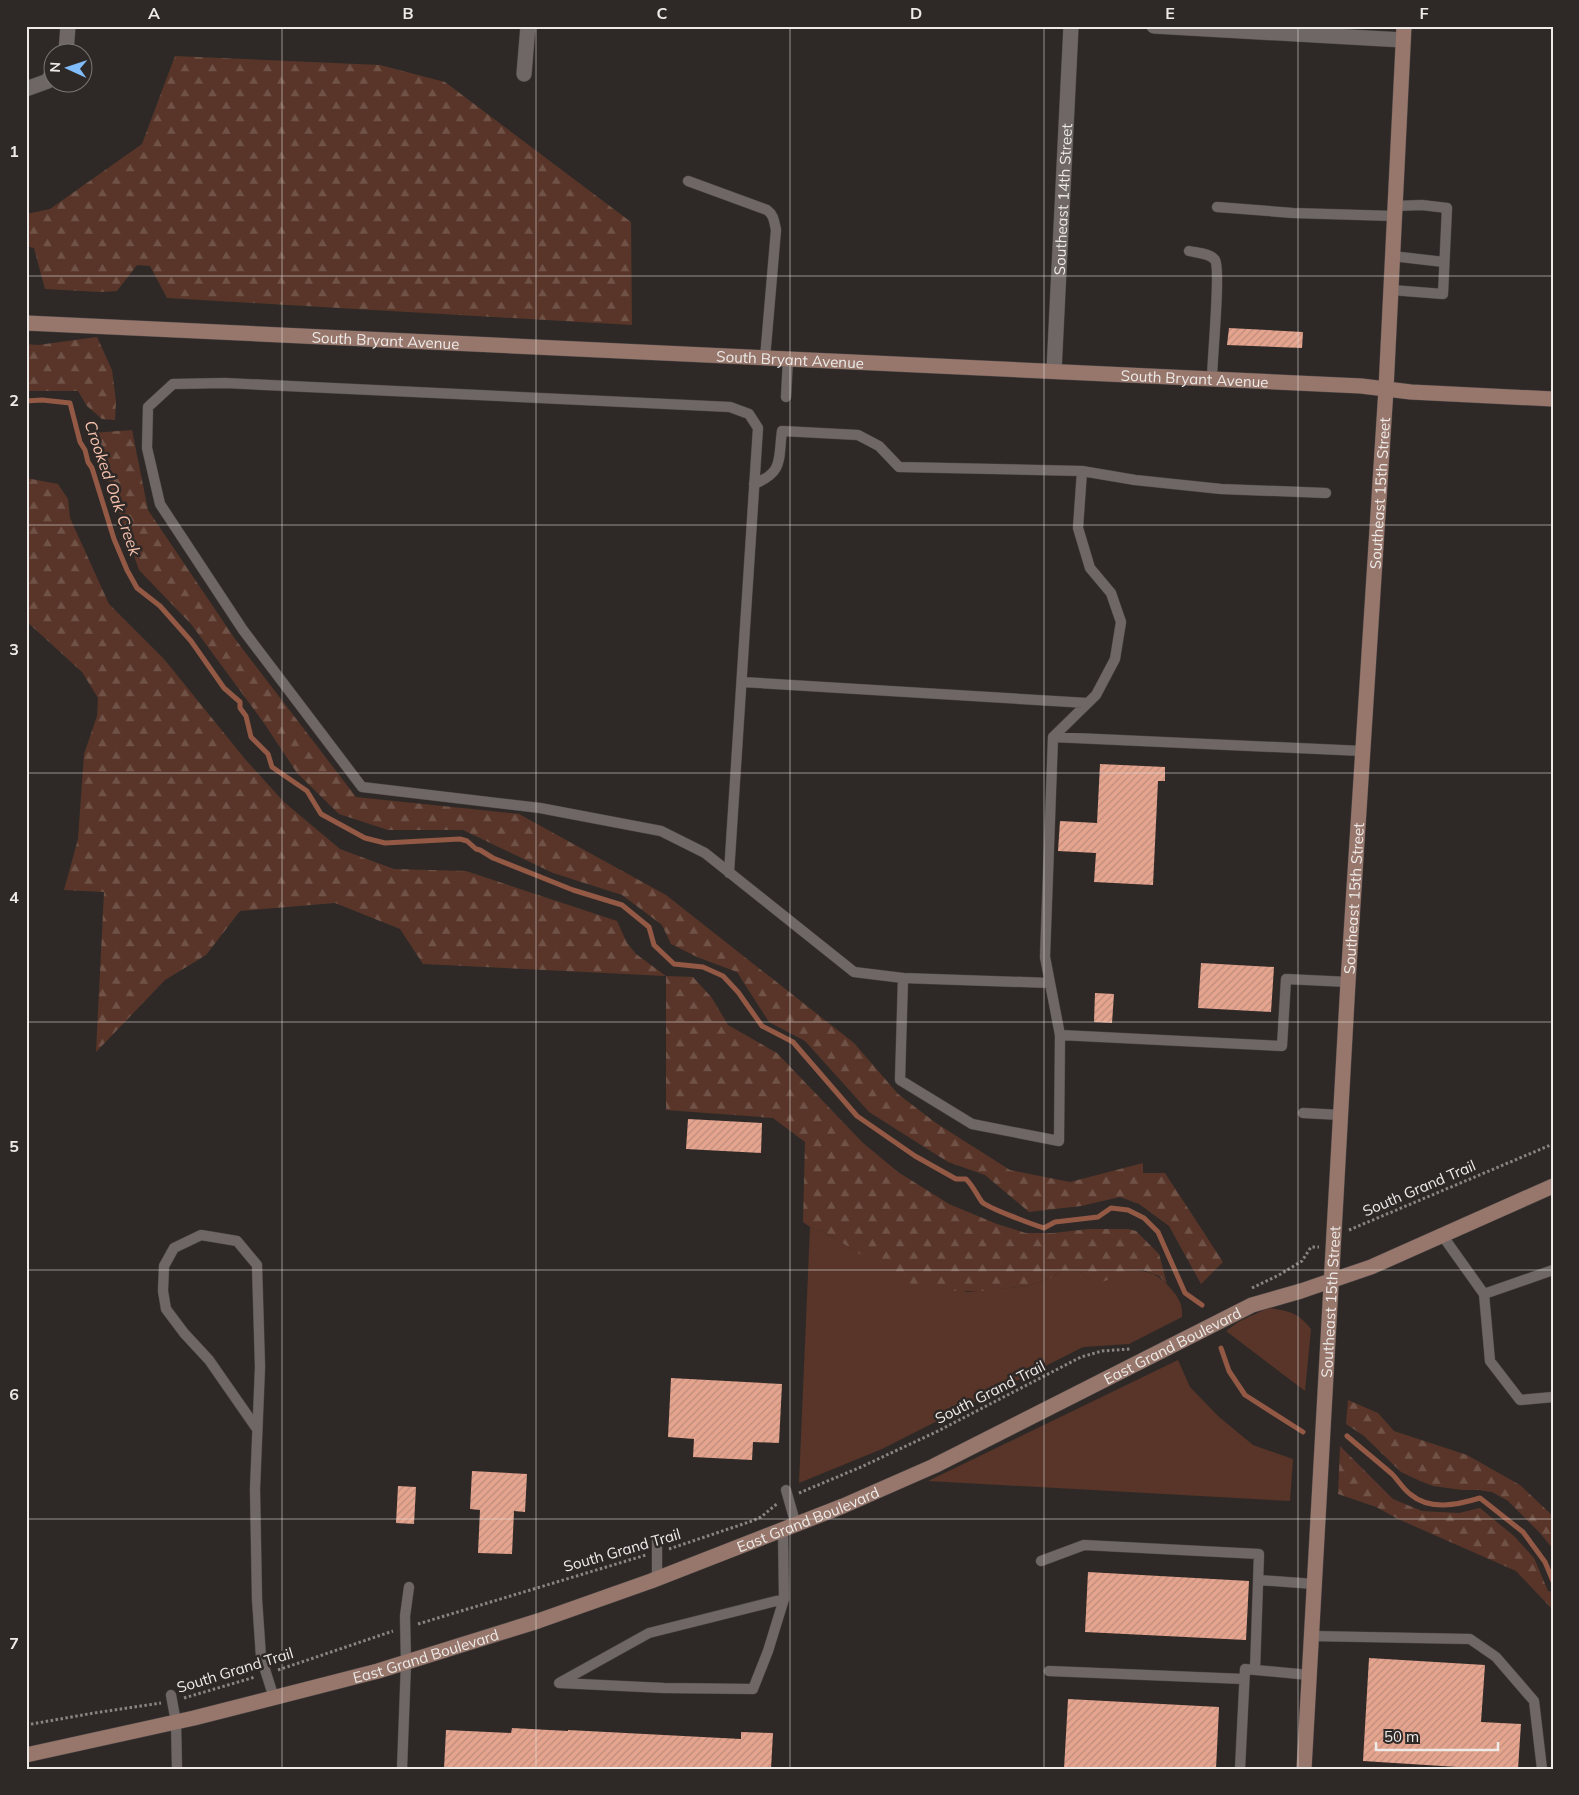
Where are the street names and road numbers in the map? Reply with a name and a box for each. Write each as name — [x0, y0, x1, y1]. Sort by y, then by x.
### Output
street label: Southeast 14th Street — [1049, 123, 1076, 276]
street label: South Bryant Avenue — [311, 327, 460, 353]
street label: South Bryant Avenue — [716, 346, 864, 372]
street label: South Bryant Avenue — [1120, 365, 1269, 391]
street label: Southeast 15th Street — [1365, 417, 1394, 570]
street label: Southeast 15th Street — [1339, 822, 1368, 975]
street label: South Grand Trail — [1360, 1156, 1478, 1220]
street label: Southeast 15th Street — [1316, 1225, 1344, 1378]
street label: East Grand Boulevard — [1100, 1303, 1244, 1388]
street label: South Grand Trail — [932, 1356, 1048, 1428]
street label: East Grand Boulevard — [734, 1482, 882, 1556]
street label: South Grand Trail — [561, 1524, 683, 1576]
street label: East Grand Boulevard — [351, 1624, 501, 1687]
street label: South Grand Trail — [174, 1643, 296, 1697]

